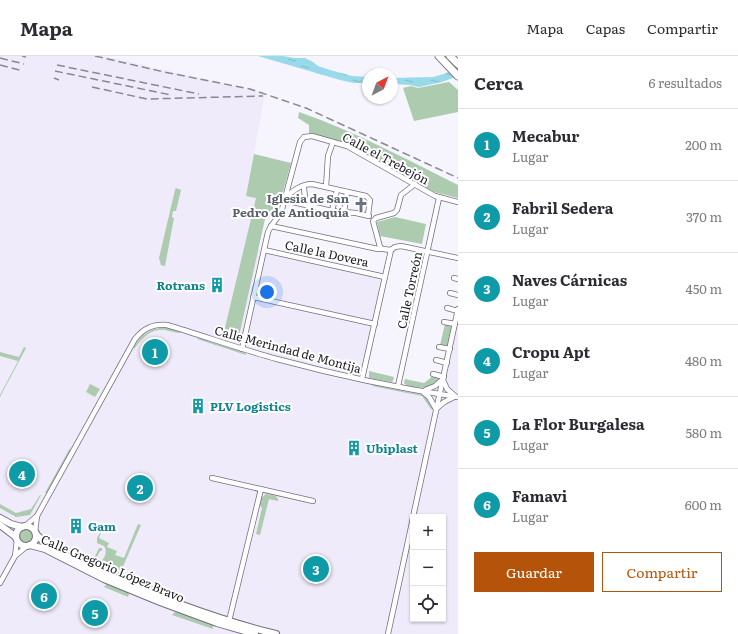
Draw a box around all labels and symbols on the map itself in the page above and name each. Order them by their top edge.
north arrow [362,68,398,104]
street label: Calle el Trebejón [339,128,433,188]
place label: Iglesia de San Pedro de Antioquía [232,189,350,221]
church icon: Iglesia de San Pedro de Antioquía [352,196,370,214]
street label: Calle la Dovera [283,235,371,271]
street label: Calle Torreón [392,250,426,330]
place label: Rotrans [156,276,205,294]
building icon: Rotrans [208,276,226,294]
your location [257,282,277,302]
street label: Calle Merindad de Montija [213,321,364,377]
pin: 1 [142,337,168,367]
building icon: PLV Logistics [189,397,207,415]
place label: PLV Logistics [210,397,291,415]
building icon: Ubiplast [345,439,363,457]
place label: Ubiplast [366,439,419,457]
pin: 4 [9,459,35,489]
pin: 2 [127,473,153,503]
building icon: Gam [67,517,85,535]
place label: Gam [88,517,116,535]
street label: Calle Gregorio López Bravo [38,530,188,606]
pin: 3 [303,554,329,584]
pin: 6 [31,581,57,611]
pin: 5 [82,598,108,628]

